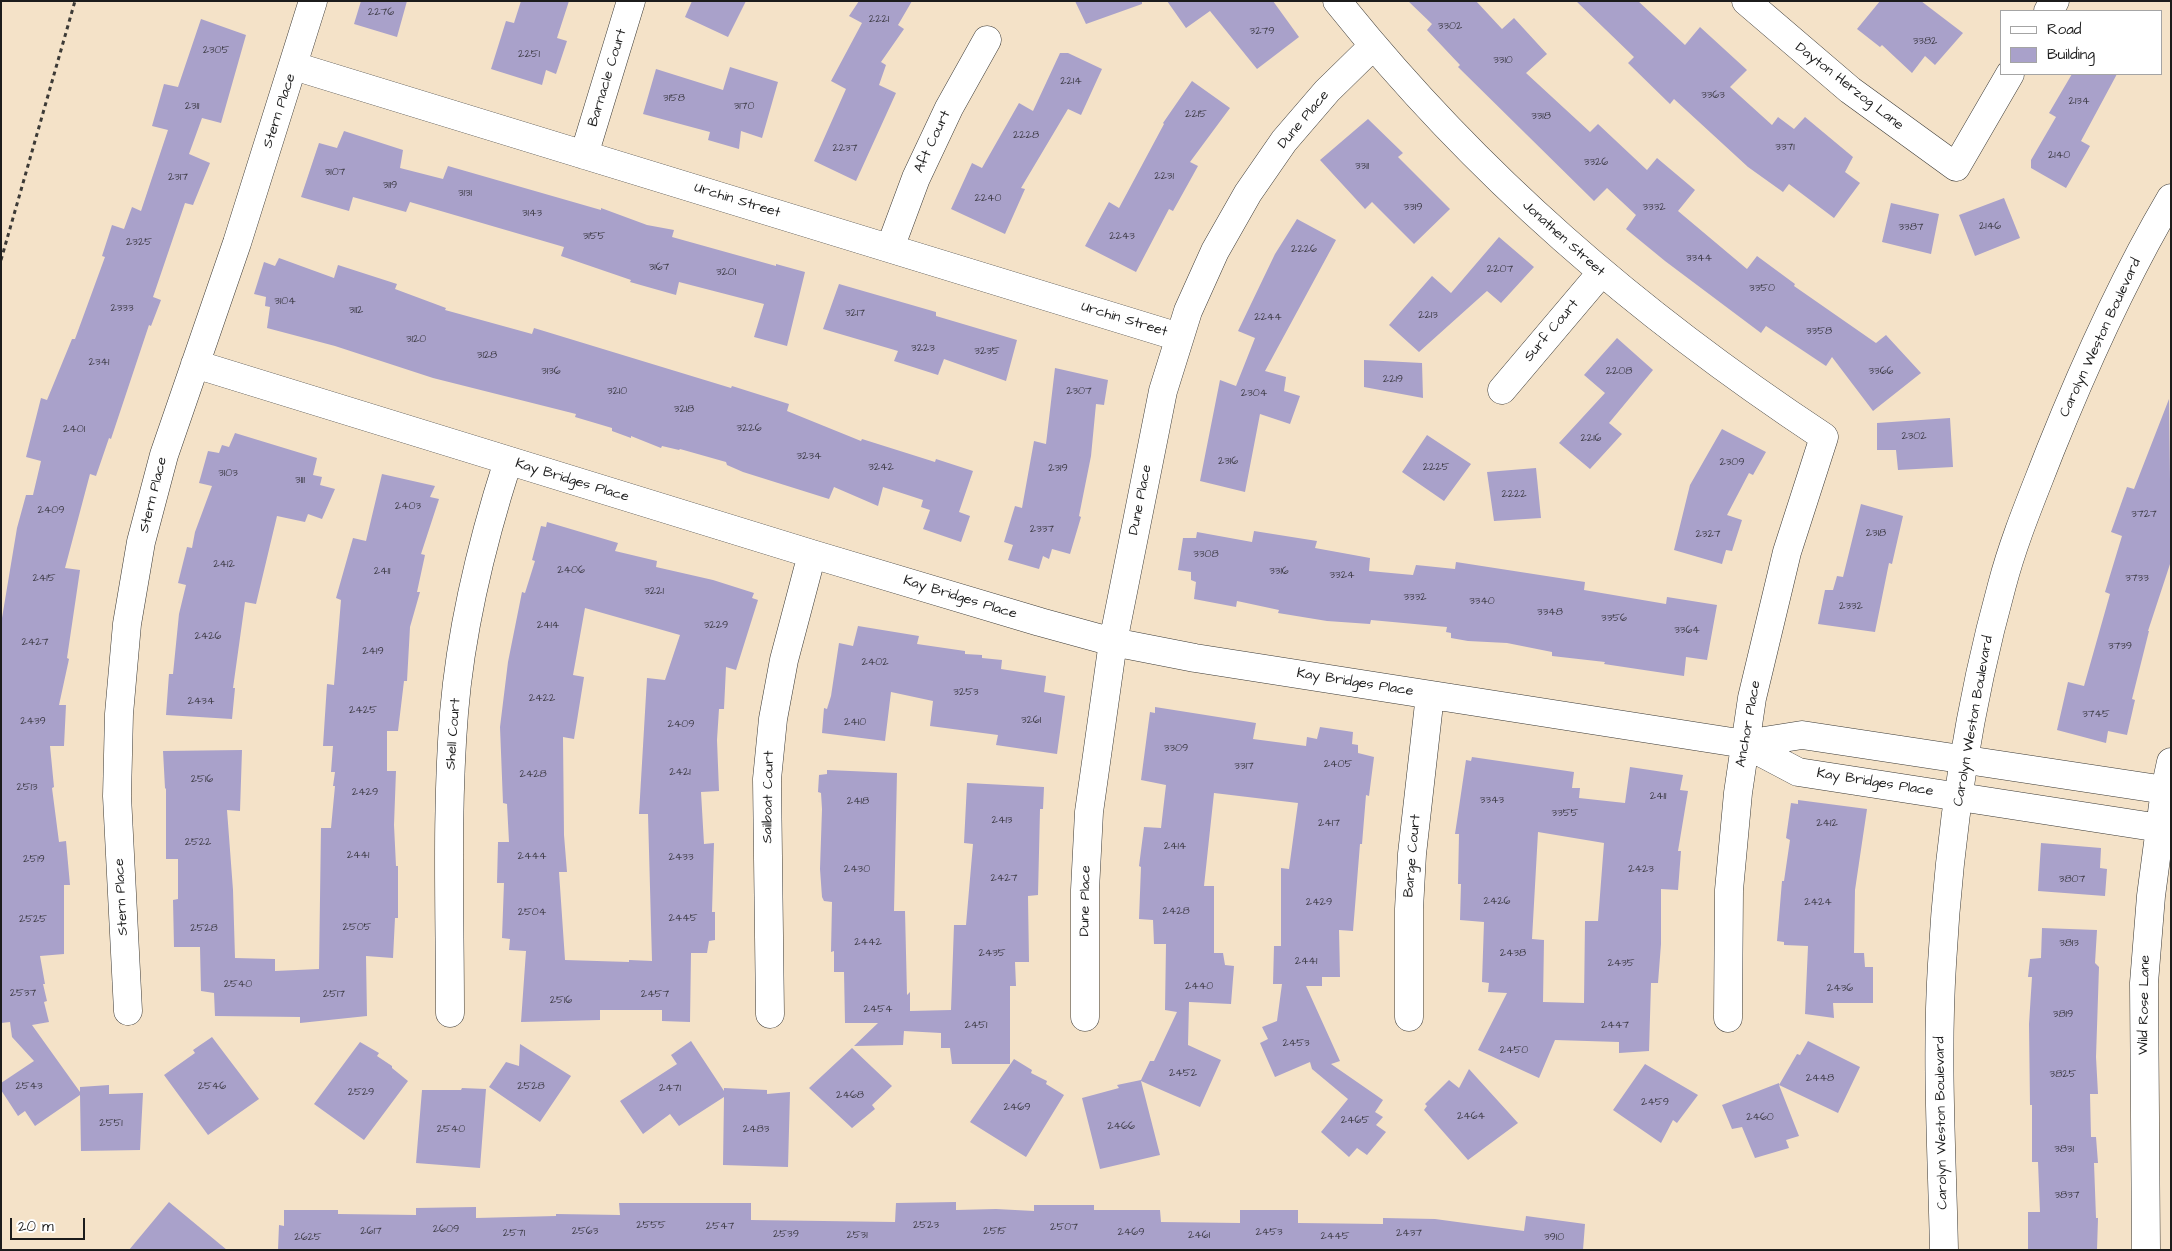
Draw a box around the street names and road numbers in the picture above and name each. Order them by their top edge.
street label: Barnacle Court [585,27,631,129]
street label: Dayton Herzog Lane [1791,39,1907,135]
street label: Stern Place [260,72,300,150]
street label: Dune Place [1275,87,1333,153]
street label: Aft Court [911,108,955,176]
street label: Urchin Street [692,180,782,222]
street label: Jonathen Street [1518,198,1608,280]
street label: Carolyn Weston Boulevard [2057,256,2145,420]
street label: Surf Court [1521,296,1583,366]
street label: Urchin Street [1079,299,1169,341]
street label: Stern Place [137,455,171,535]
street label: Kay Bridges Place [513,456,631,506]
street label: Dune Place [1126,464,1156,536]
street label: Kay Bridges Place [901,573,1019,623]
street label: Carolyn Weston Boulevard [1951,634,1997,808]
street label: Kay Bridges Place [1295,665,1415,701]
street label: Anchor Place [1733,679,1765,769]
street label: Shell Court [443,698,465,770]
street label: Sailboat Court [760,750,778,844]
street label: Kay Bridges Place [1815,765,1935,801]
street label: Barge Court [1401,814,1425,898]
street label: Stern Place [112,858,132,936]
street label: Dune Place [1077,865,1095,937]
street label: Wild Rose Lane [2136,955,2154,1055]
street label: Carolyn Weston Boulevard [1932,1036,1952,1210]

